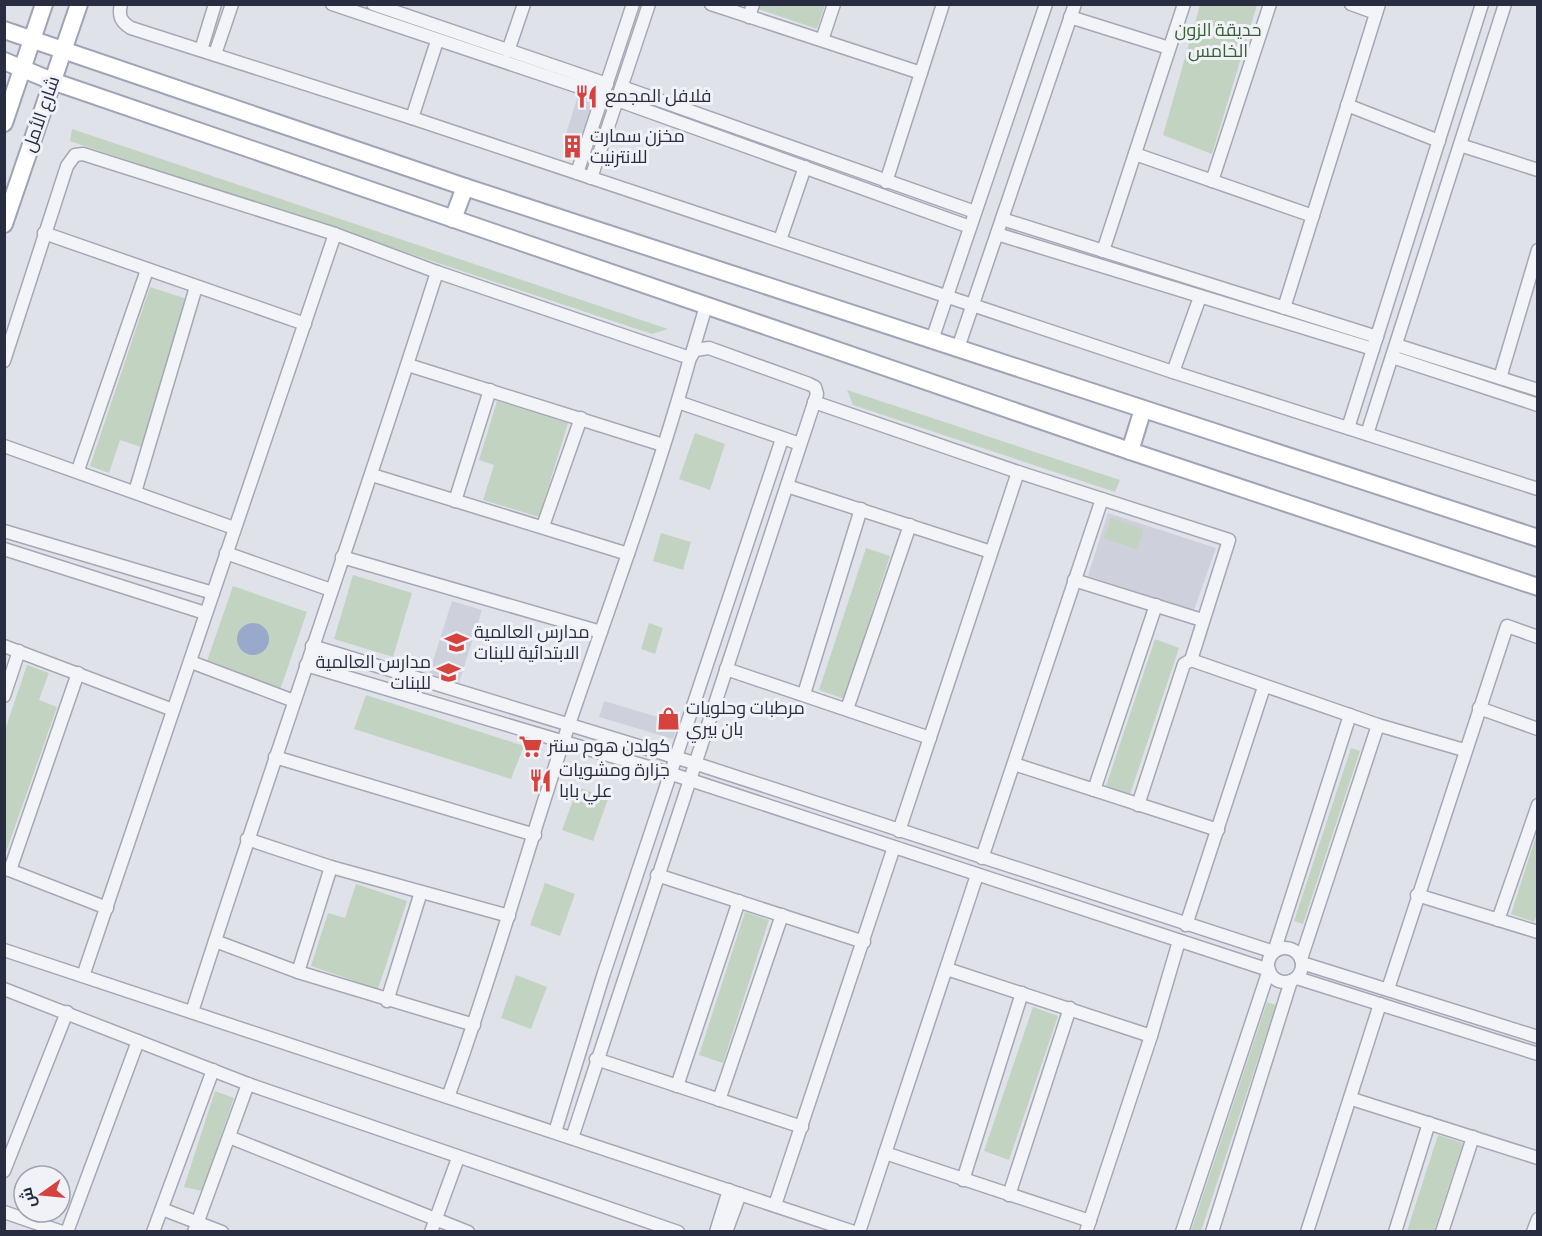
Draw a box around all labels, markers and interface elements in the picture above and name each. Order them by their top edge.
park label: حديقة الزون الخامس [1175,17,1261,62]
street label: شارع الأمل [16,72,65,155]
restaurant icon: فلافل المجمع [574,83,600,109]
place label: فلافل المجمع [605,83,711,108]
place label: مخزن سمارت للانترنيت [590,123,685,168]
building icon: مخزن سمارت للانترنيت [559,133,585,159]
place label: مدارس العالمية الابتدائية للبنات [474,619,590,664]
school or university icon: مدارس العالمية الابتدائية للبنات [443,629,469,655]
place label: مدارس العالمية للبنات [315,649,431,694]
school or university icon: مدارس العالمية للبنات [436,659,462,685]
place label: مرطبات وحلويات بان بيري [686,695,805,743]
shop icon: مرطبات وحلويات بان بيري [655,705,681,731]
supermarket icon: كولدن هوم سنتر [517,733,543,759]
place label: كولدن هوم سنتر [547,733,670,758]
place label: جزارة ومشويات علي بابا [559,757,670,805]
restaurant icon: جزارة ومشويات علي بابا [528,767,554,793]
north arrow [12,1164,72,1224]
text: ش [14,1185,41,1211]

